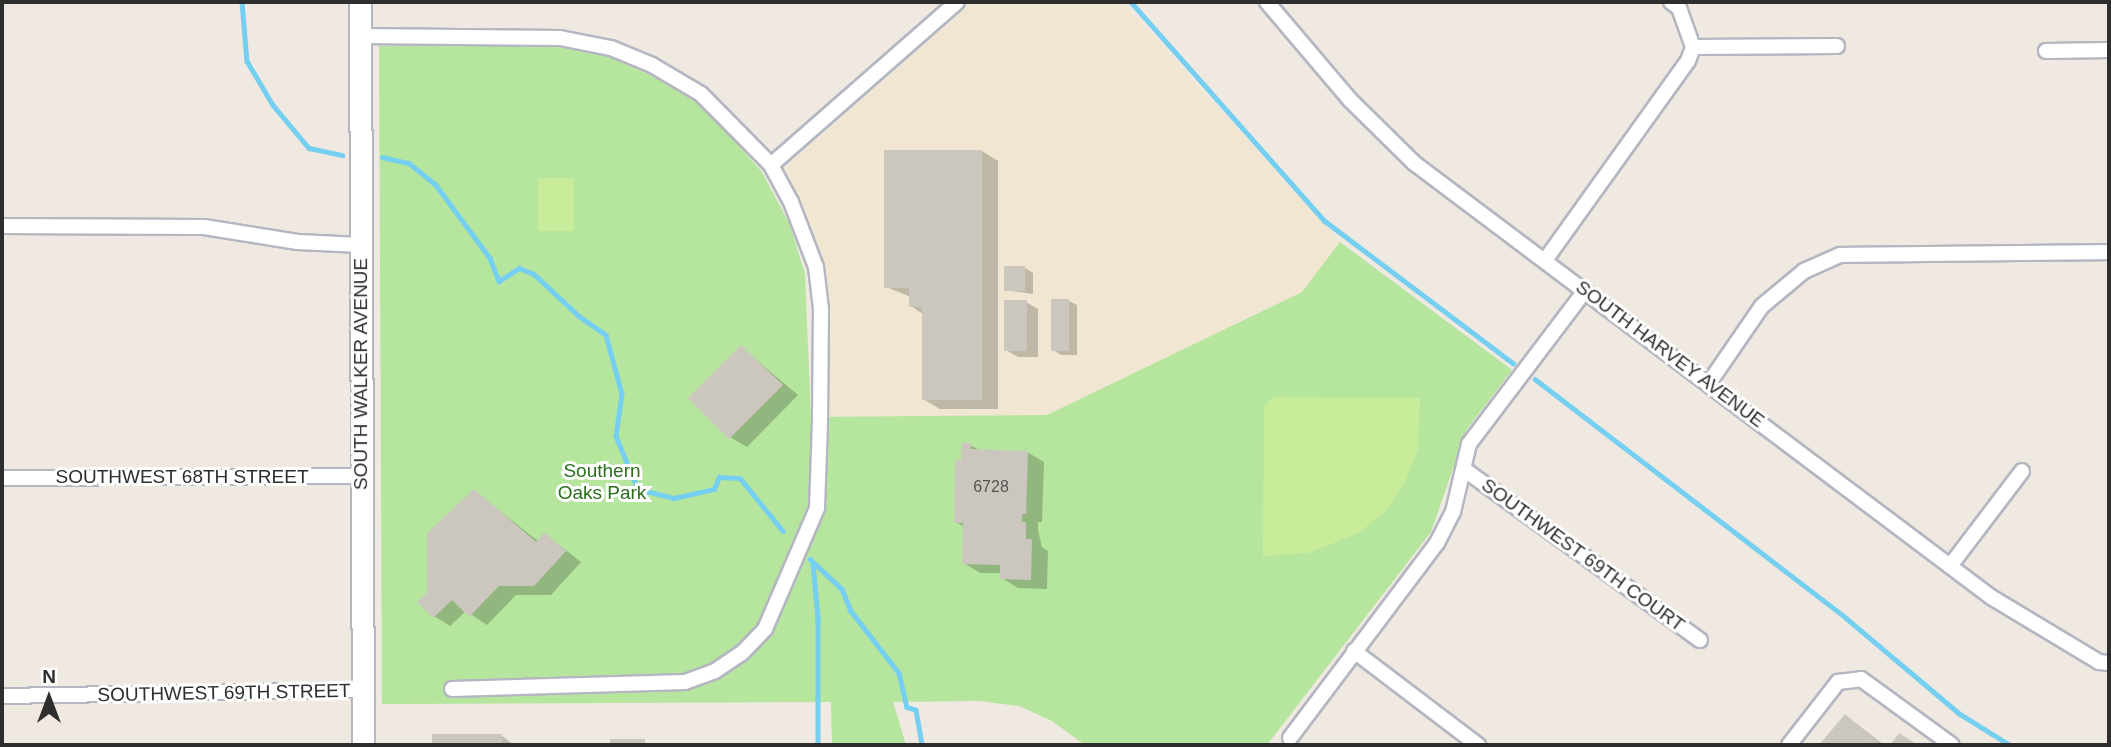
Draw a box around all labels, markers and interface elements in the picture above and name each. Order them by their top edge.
street label: SOUTH WALKER AVENUE [350,257,372,491]
street label: SOUTH HARVEY AVENUE [1571,275,1769,433]
park label: Southern Oaks Park [558,460,646,504]
street label: SOUTHWEST 68TH STREET [55,466,309,488]
street label: SOUTHWEST 69TH COURT [1477,474,1689,636]
house number: 6728 [973,477,1009,497]
north arrow [14,663,84,733]
text: N [42,666,56,687]
street label: SOUTHWEST 69TH STREET [97,679,351,707]

